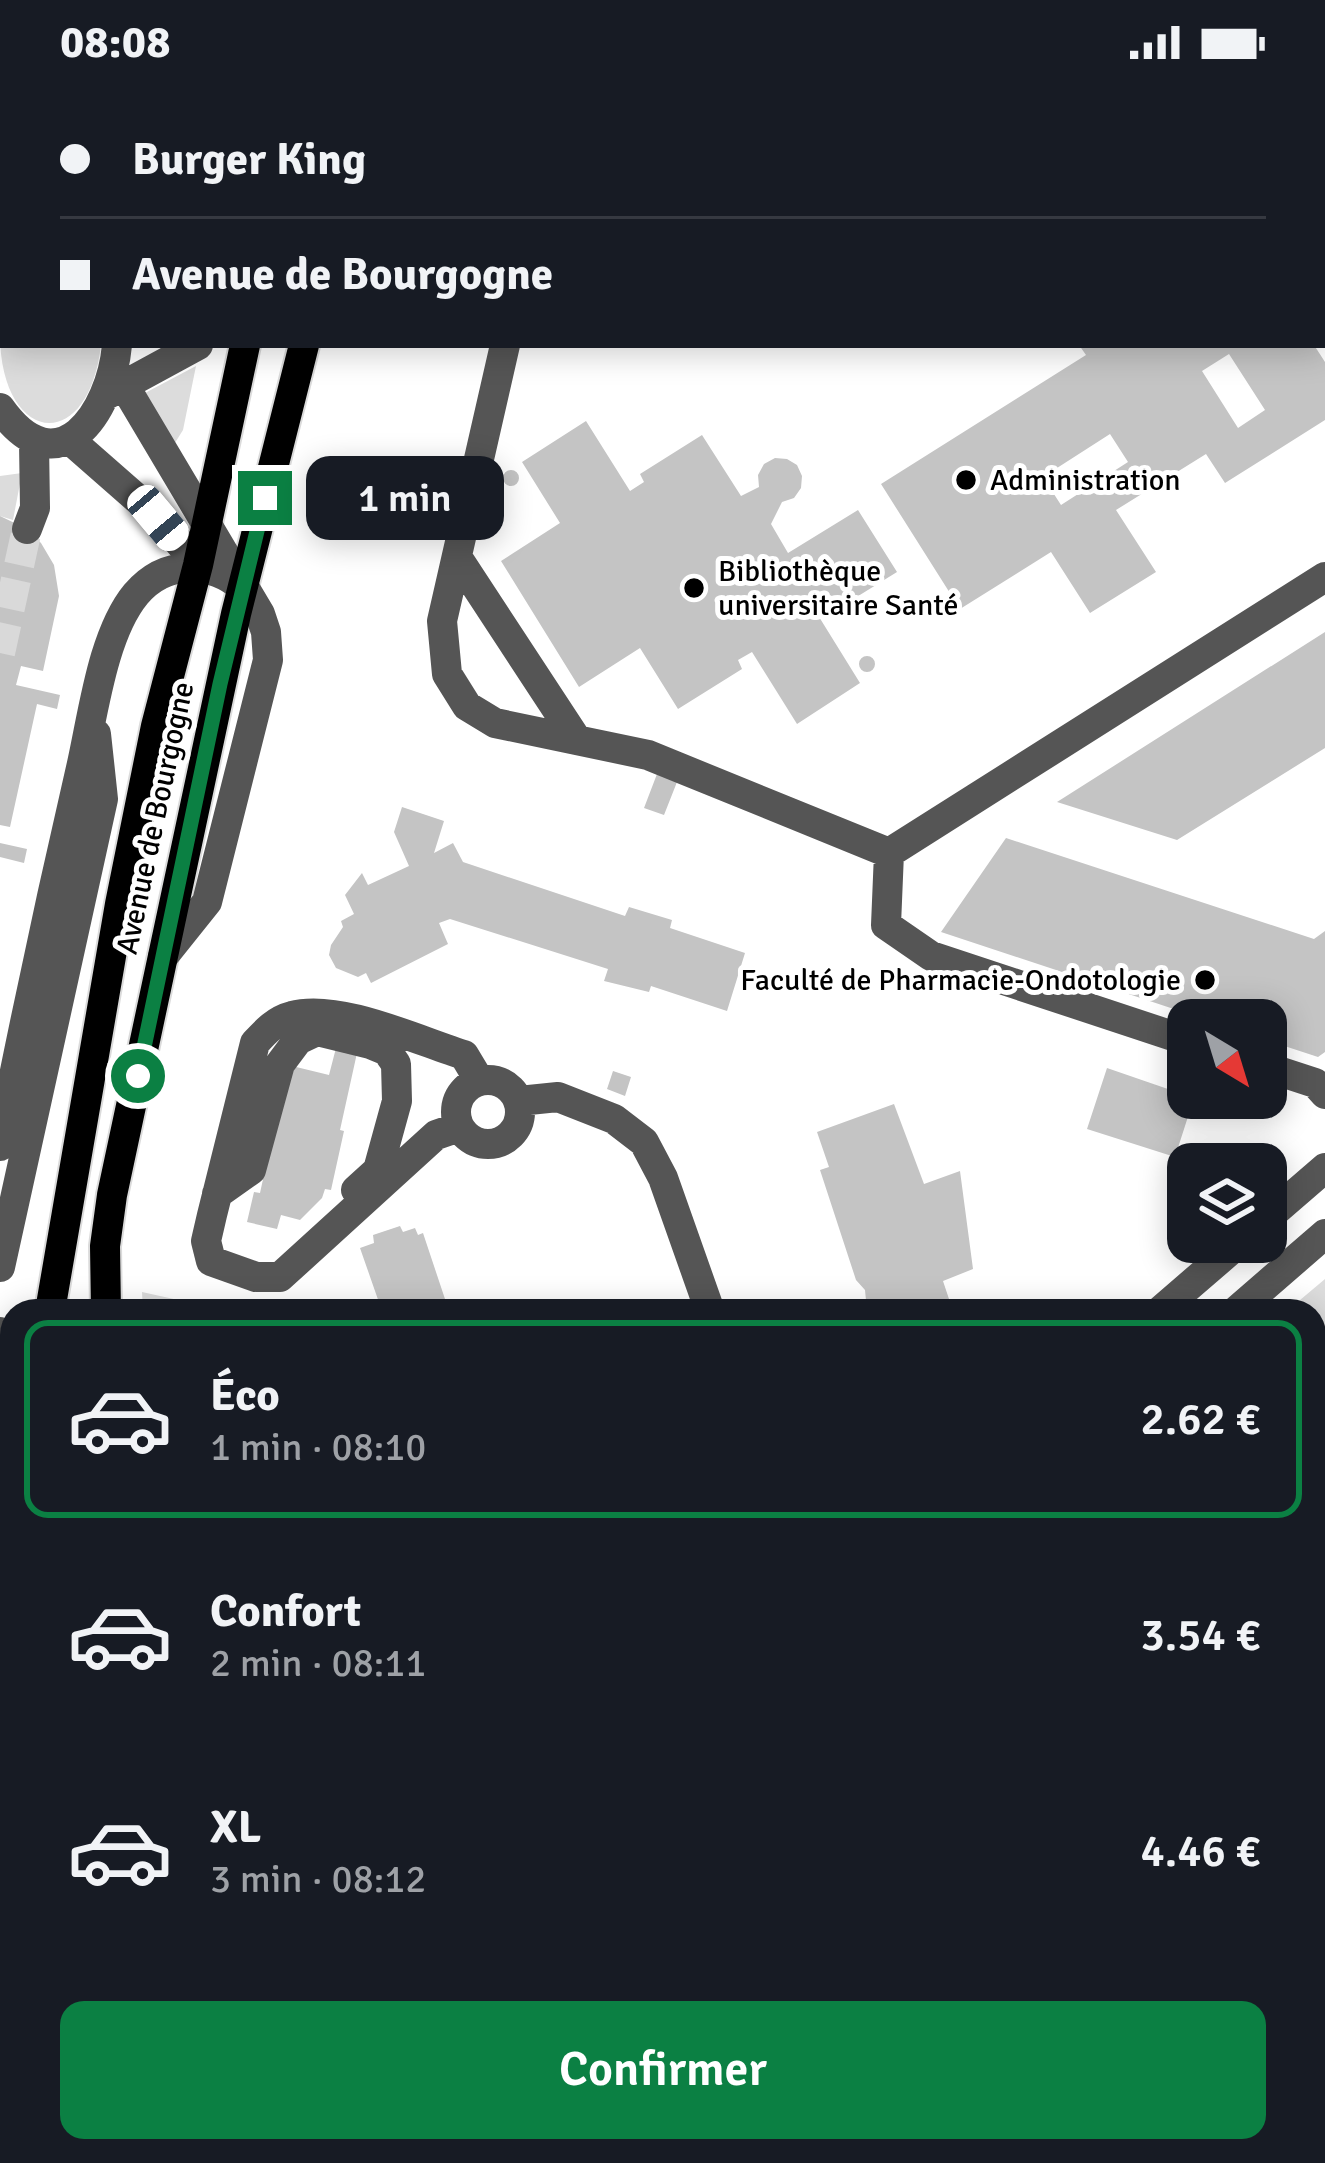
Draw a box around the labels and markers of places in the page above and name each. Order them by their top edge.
place label: Administration [990,462,1181,499]
marker: Administration [953,467,979,493]
place label: Bibliothèque universitaire Santé [718,553,959,624]
marker: Bibliothèque universitaire Santé [681,575,707,601]
place label: Faculté de Pharmacie-Ondotologie [740,962,1181,999]
marker: Faculté de Pharmacie-Ondotologie [1192,967,1218,993]

